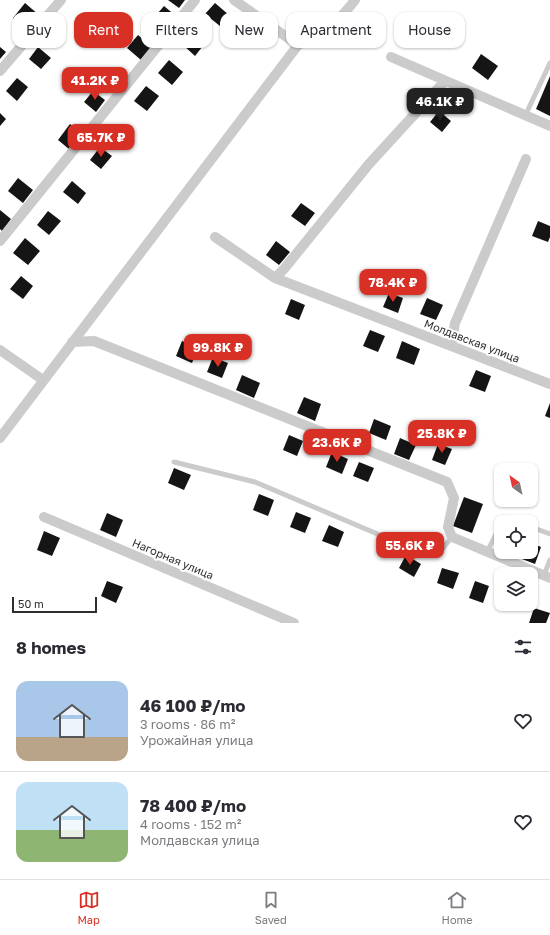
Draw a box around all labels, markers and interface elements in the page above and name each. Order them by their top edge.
chip: Buy [12,12,66,48]
chip: Rent [74,12,133,48]
chip: Filters [141,12,212,48]
chip: New [220,12,278,48]
chip: Apartment [286,12,386,48]
chip: House [394,12,465,48]
pin: 41.2K ₽ [58,67,132,101]
text: 41.2K ₽ [71,72,119,88]
pin: 46.1K ₽ [403,88,477,122]
text: 46.1K ₽ [416,93,464,109]
pin: 65.7K ₽ [64,124,138,158]
text: 65.7K ₽ [77,129,125,145]
pin: 78.4K ₽ [356,269,430,303]
text: 78.4K ₽ [368,274,418,290]
street label: Молдавская улица [423,316,522,365]
pin: 99.8K ₽ [181,334,255,368]
text: 99.8K ₽ [193,339,243,355]
pin: 25.8K ₽ [405,420,479,454]
text: 25.8K ₽ [417,425,467,441]
pin: 23.6K ₽ [300,429,374,463]
text: 23.6K ₽ [312,434,362,450]
north arrow [494,463,538,507]
map controls [494,463,538,611]
button: locate [494,515,538,559]
pin: 55.6K ₽ [373,532,447,566]
street label: Нагорная улица [131,536,216,582]
text: 55.6K ₽ [385,537,435,553]
button: layers [494,567,538,611]
scale bar [12,595,97,614]
text: 50 m [18,597,44,610]
icon: filters [512,636,534,658]
text: 8 homes [16,637,86,658]
text: 46 100 ₽/mo [140,695,246,716]
icon: home [48,697,96,745]
icon: heart [512,710,534,732]
text: 3 rooms · 86 m² [140,716,235,732]
text: Урожайная улица [140,732,253,748]
text: 78 400 ₽/mo [140,795,246,816]
icon: home [48,798,96,846]
icon: heart [512,811,534,833]
text: 4 rooms · 152 m² [140,816,241,832]
text: Молдавская улица [140,832,260,848]
tab: Map [77,889,100,926]
tab: Saved [255,889,287,926]
tab: Home [442,889,473,926]

